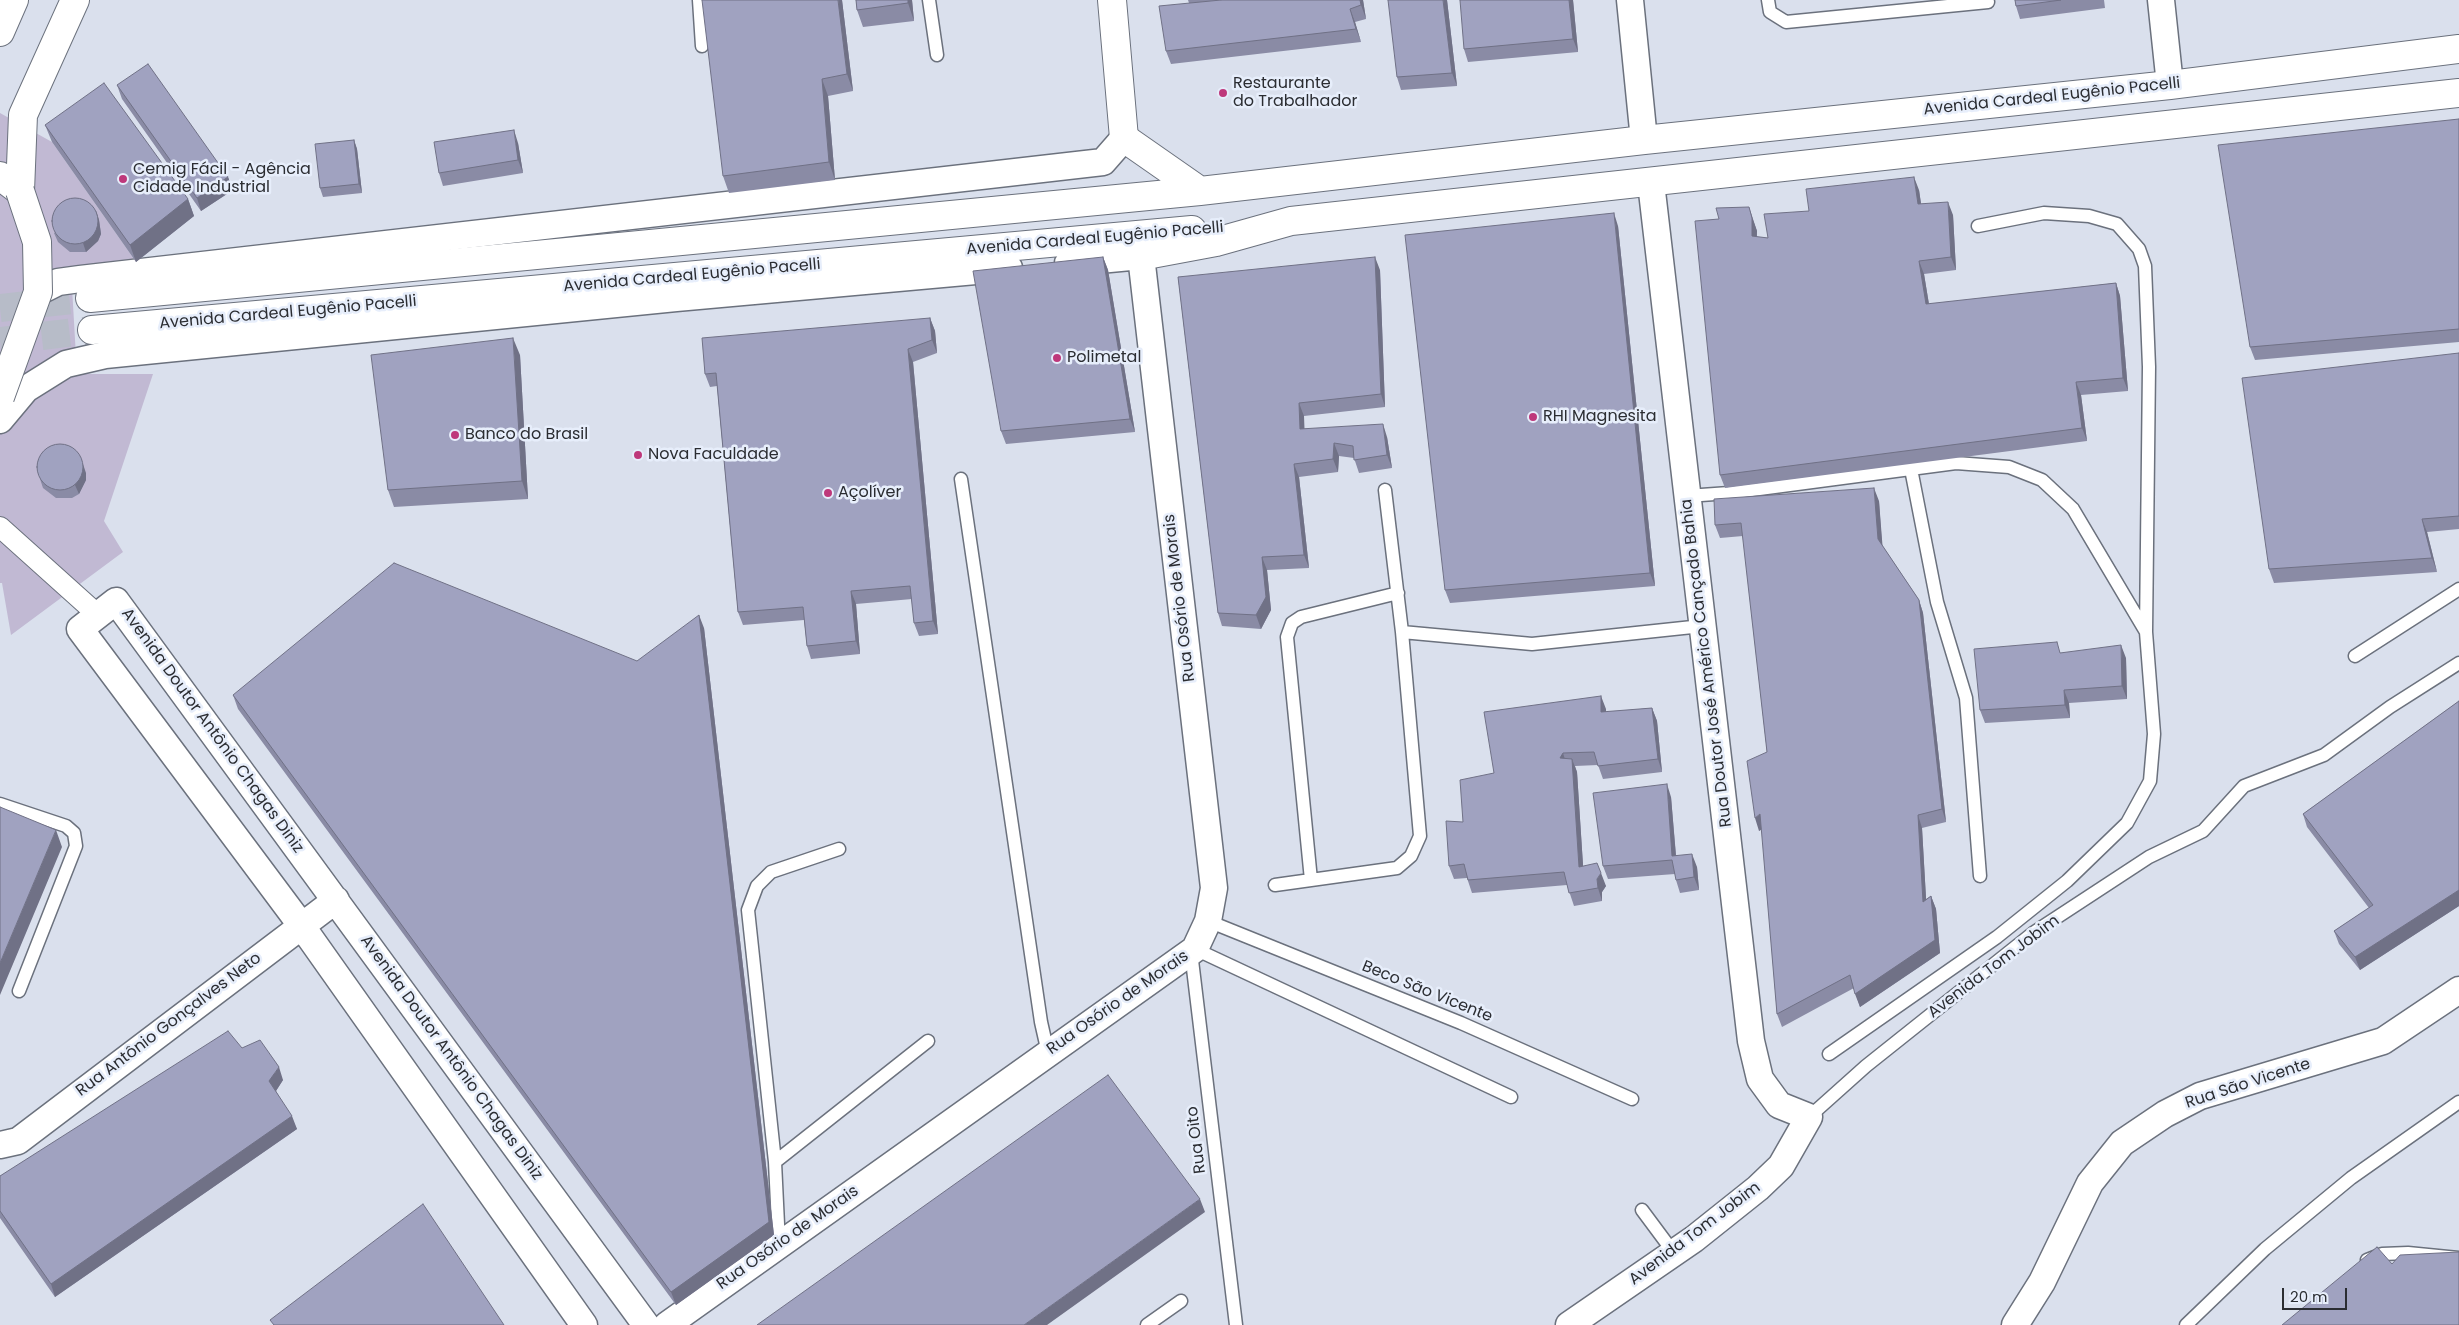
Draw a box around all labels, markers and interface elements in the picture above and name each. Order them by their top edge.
place label: Restaurante do Trabalhador [1233,74,1357,112]
street label: Avenida Cardeal Eugênio Pacelli [1923,74,2181,120]
marker: Restaurante do Trabalhador [1217,87,1229,99]
place label: Cemig Fácil - Agência Cidade Industrial [133,160,311,198]
marker: Cemig Fácil - Agência Cidade Industrial [117,173,129,185]
street label: Avenida Cardeal Eugênio Pacelli [966,218,1224,260]
street label: Avenida Cardeal Eugênio Pacelli [563,255,821,297]
street label: Avenida Cardeal Eugênio Pacelli [159,292,417,334]
place label: Polimetal [1067,348,1141,368]
marker: Polimetal [1051,352,1063,364]
place label: RHI Magnesita [1543,407,1657,427]
marker: RHI Magnesita [1527,411,1539,423]
place label: Banco do Brasil [465,425,588,445]
marker: Banco do Brasil [449,429,461,441]
place label: Nova Faculdade [648,445,779,465]
marker: Nova Faculdade [632,449,644,461]
place label: Açolíver [838,483,901,503]
marker: Açolíver [822,487,834,499]
street label: Rua Doutor José Américo Cançado Bahia [1677,498,1737,828]
street label: Rua Osório de Morais [1160,513,1200,683]
street label: Avenida Doutor Antônio Chagas Diniz [117,605,307,857]
street label: Avenida Tom Jobim [1925,911,2063,1023]
street label: Avenida Doutor Antônio Chagas Diniz [356,932,546,1184]
street label: Rua Osório de Morais [1043,947,1193,1059]
street label: Rua Antônio Gonçalves Neto [73,949,265,1101]
street label: Beco São Vicente [1359,957,1495,1027]
street label: Rua São Vicente [2183,1055,2313,1113]
street label: Rua Oito [1183,1105,1211,1175]
street label: Avenida Tom Jobim [1626,1178,1764,1290]
street label: Rua Osório de Morais [713,1182,863,1294]
scale bar [2284,1278,2349,1310]
text: 20 m [2290,1286,2328,1307]

